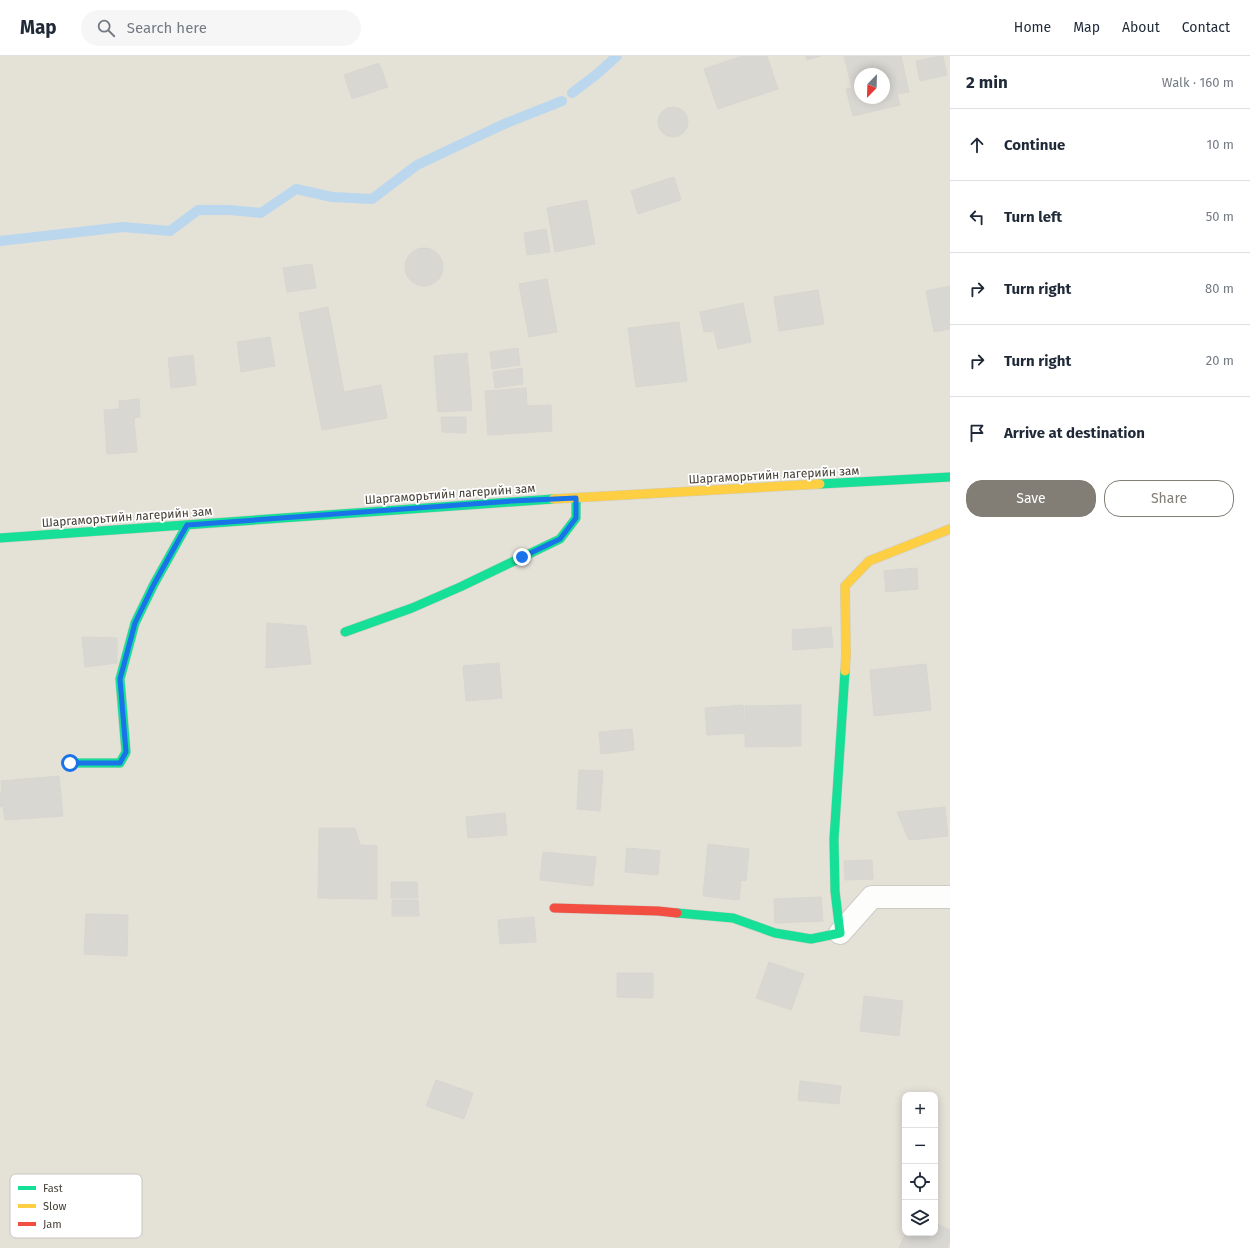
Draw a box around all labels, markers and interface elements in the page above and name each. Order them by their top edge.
search box [81,10,361,46]
text: Map [20,16,57,39]
icon: search [95,17,117,39]
text: Search here [127,19,207,37]
text: Home [1014,19,1051,36]
text: Map [1073,19,1100,36]
text: About [1122,19,1160,36]
text: Contact [1182,19,1230,36]
north arrow [854,68,890,104]
text: 2 min [966,72,1008,93]
text: Walk · 160 m [1162,75,1234,90]
icon: ahead [966,134,988,156]
text: Continue [1004,136,1065,154]
text: 10 m [1207,137,1234,152]
icon: left [966,206,988,228]
text: Turn left [1004,208,1062,226]
text: 50 m [1206,209,1234,224]
icon: right [966,278,988,300]
text: Turn right [1004,280,1071,298]
text: 80 m [1205,281,1234,296]
icon: right [966,350,988,372]
text: Turn right [1004,352,1071,370]
text: 20 m [1206,353,1234,368]
icon: arrive [966,422,988,444]
text: Arrive at destination [1004,424,1145,442]
street label: Шаргаморьтийн лагерийн зам [688,464,860,486]
button: Save [966,480,1096,517]
button: Share [1104,480,1234,517]
street label: Шаргаморьтийн лагерийн зам [364,481,536,507]
street label: Шаргаморьтийн лагерийн зам [41,504,213,530]
route end [513,548,531,566]
route start [61,754,79,772]
map controls [902,1092,938,1236]
button: + [902,1092,938,1128]
button: − [902,1128,938,1164]
button: locate [902,1164,938,1200]
legend [10,1174,142,1238]
text: Fast [43,1182,63,1195]
text: Slow [43,1200,67,1213]
button: layers [902,1200,938,1236]
text: Jam [43,1218,62,1231]

